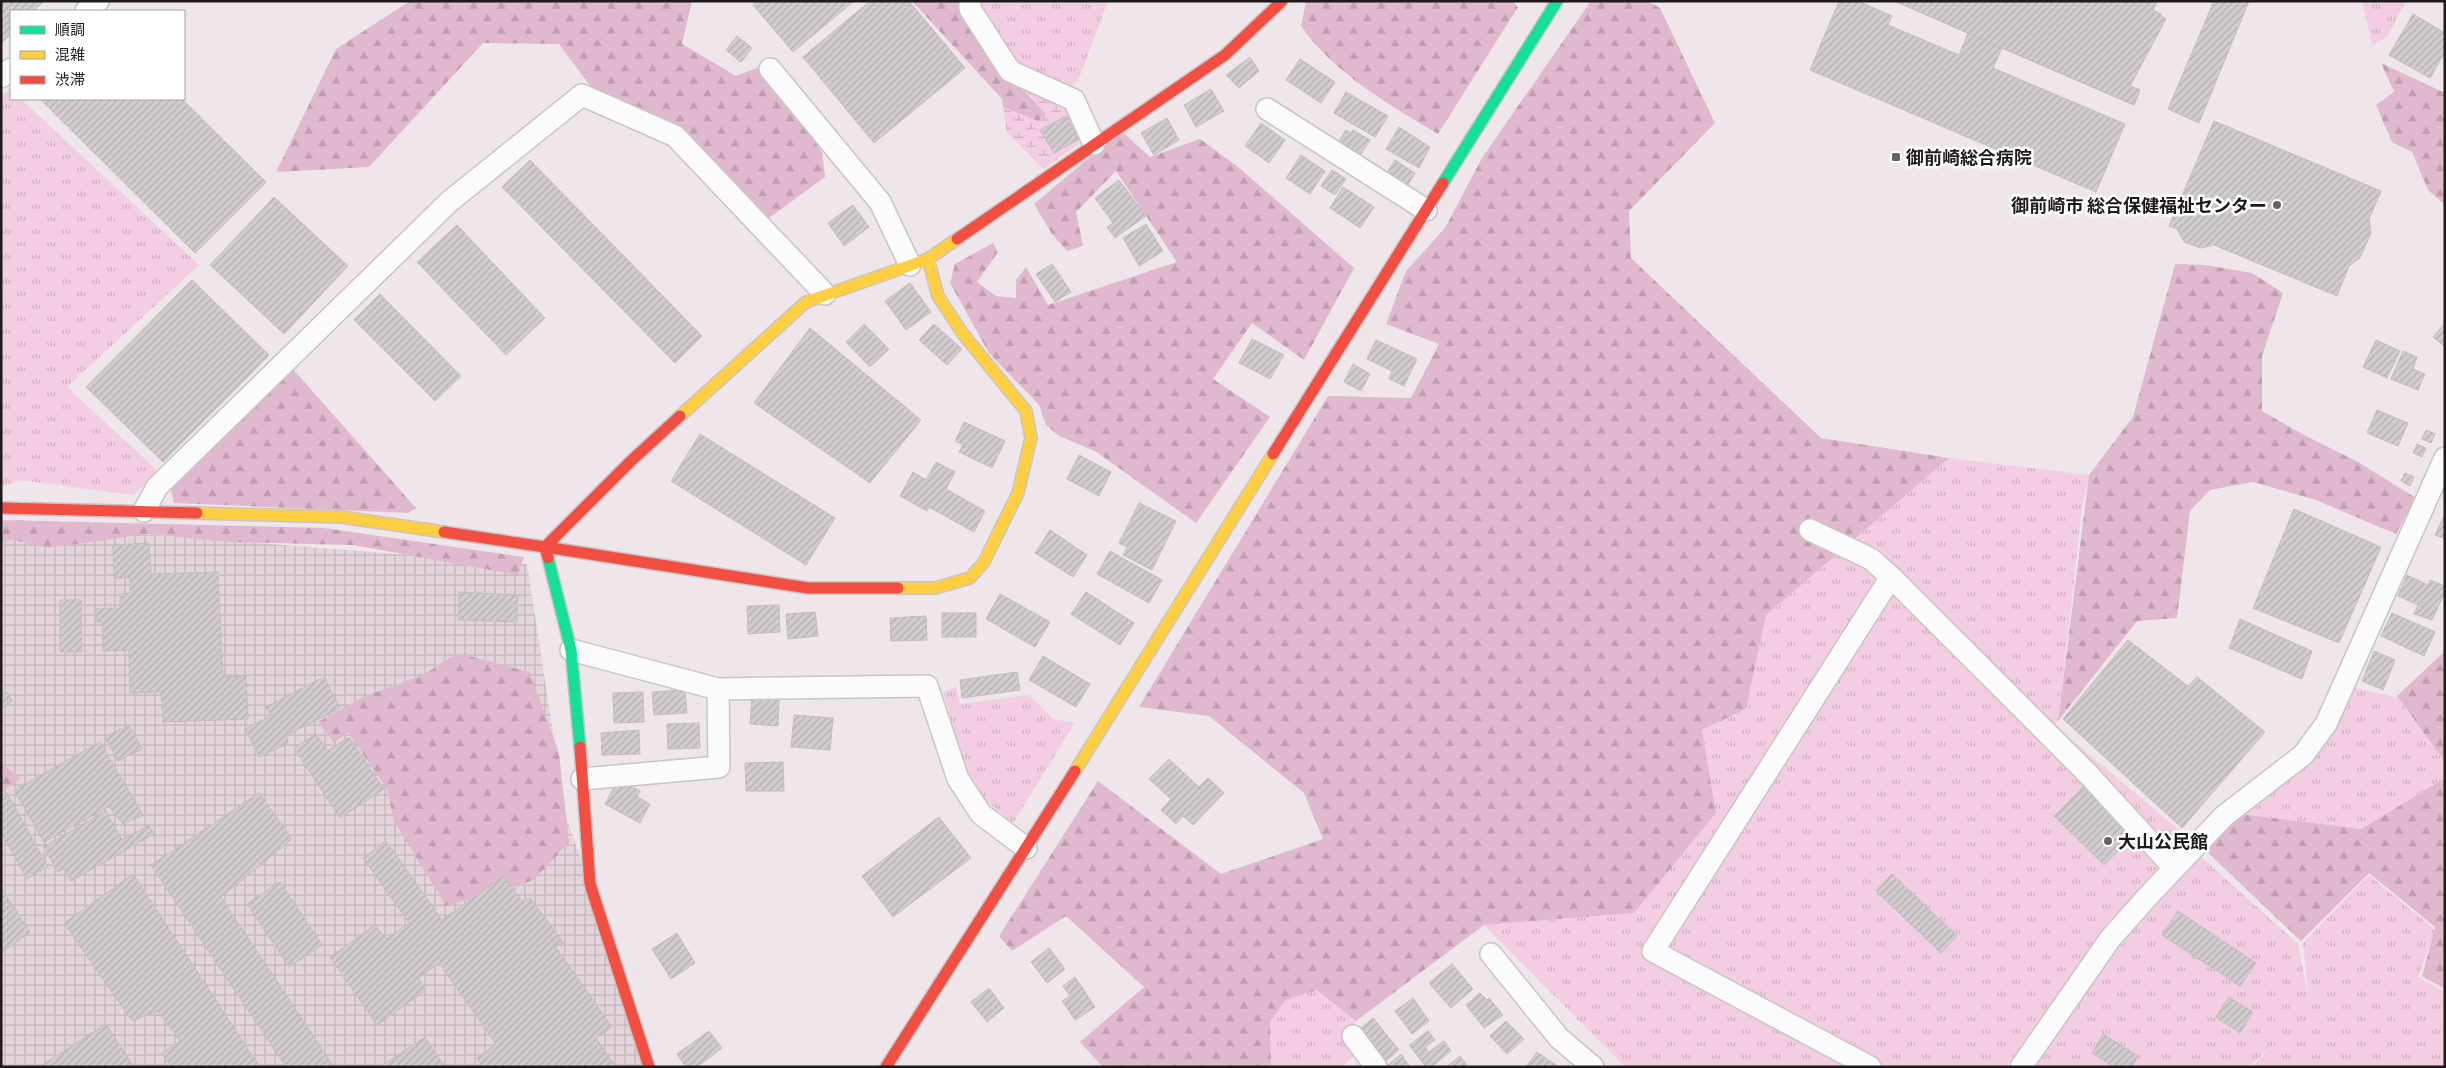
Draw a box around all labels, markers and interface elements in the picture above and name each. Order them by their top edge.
legend [10,10,185,100]
text: 順調 [55,19,85,40]
text: 混雑 [55,44,85,65]
text: 渋滞 [55,69,85,90]
place label: 御前崎総合病院 [1905,145,2032,170]
marker: 御前崎総合病院 [1890,151,1902,163]
place label: 御前崎市 総合保健福祉センター [2010,193,2267,218]
marker: 御前崎市 総合保健福祉センター [2271,199,2283,211]
place label: 大山公民館 [2118,829,2208,854]
marker: 大山公民館 [2102,835,2114,847]

